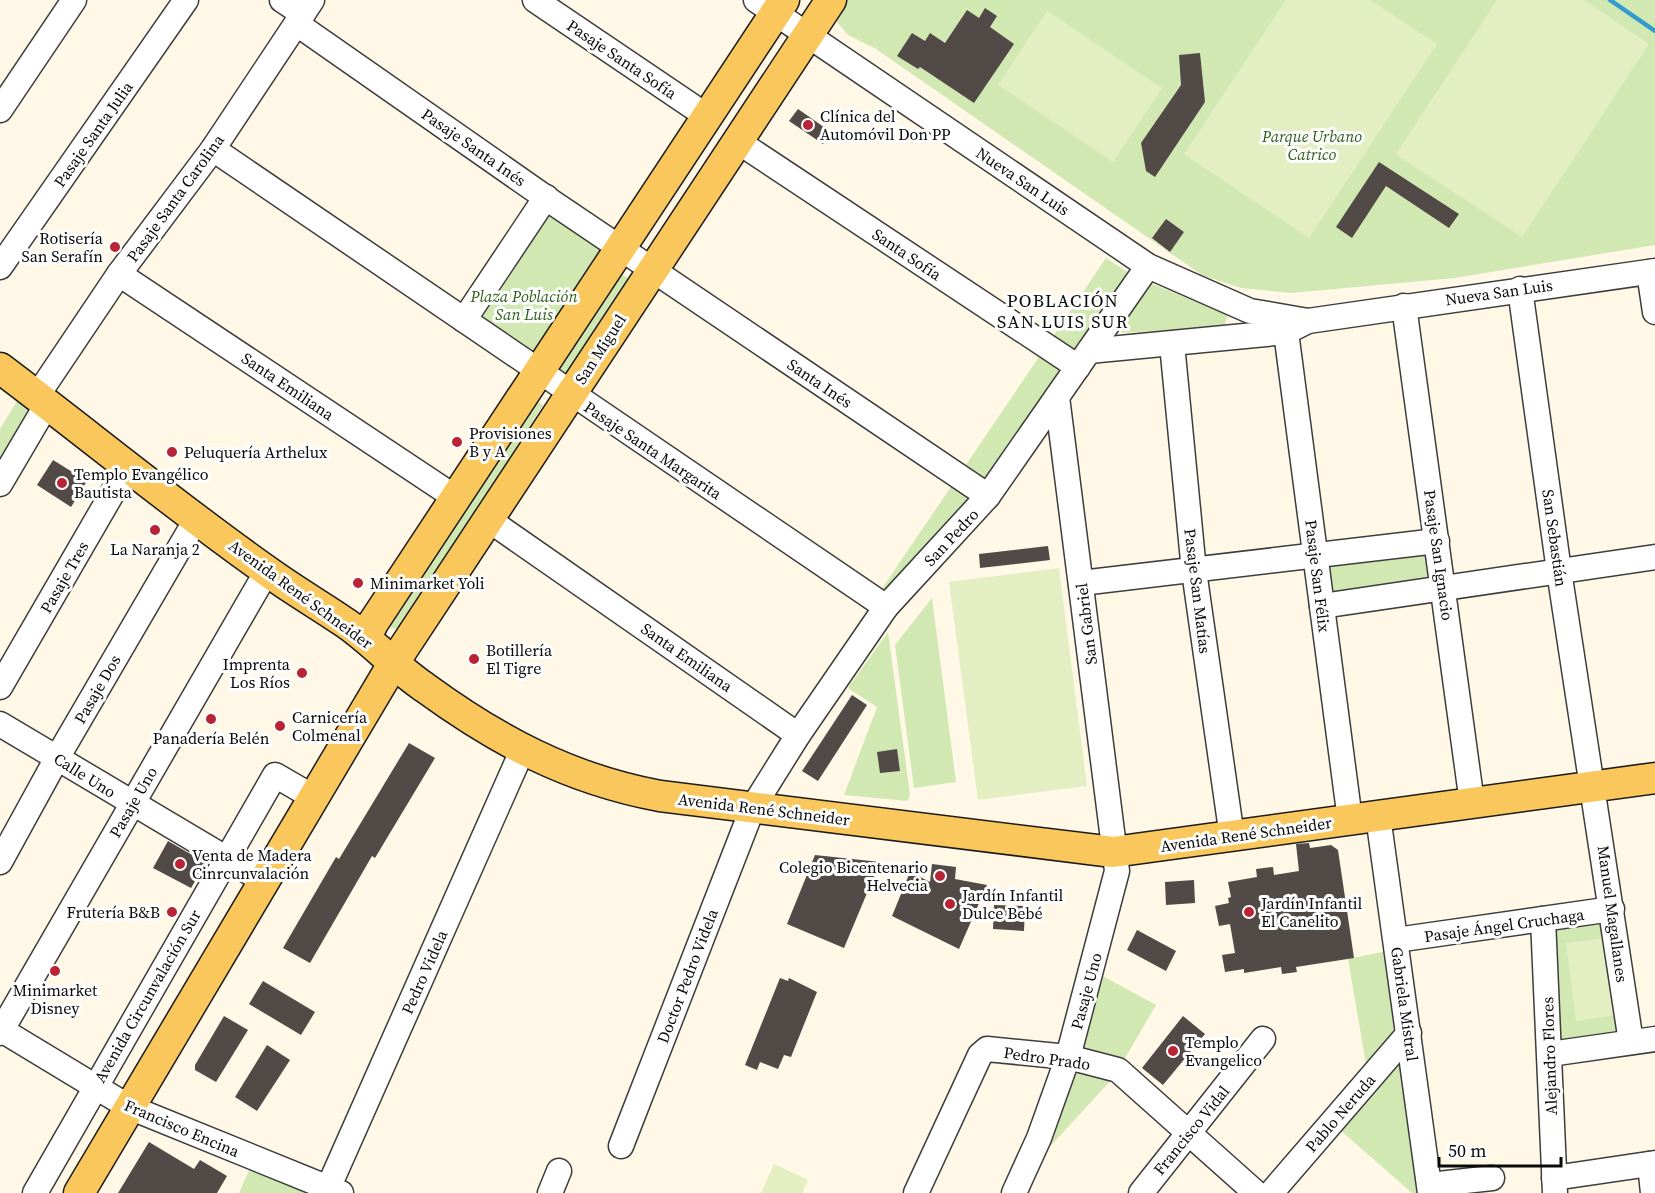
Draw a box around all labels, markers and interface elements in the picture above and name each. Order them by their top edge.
street label: Pasaje Santa Sofía [563,14,682,104]
street label: Pasaje Santa Julia [48,76,138,191]
street label: Pasaje Santa Inés [417,103,531,191]
place label: Clínica del Automóvil Don PP [820,105,951,145]
marker: Clínica del Automóvil Don PP [801,118,815,132]
park label: Parque Urbano Catrico [1261,125,1362,165]
street label: Pasaje Santa Carolina [121,129,229,266]
street label: Nueva San Luis [972,142,1074,220]
street label: Santa Sofía [868,223,947,286]
place label: Rotisería San Serafín [22,227,104,267]
marker: Rotisería San Serafín [108,240,122,254]
street label: Nueva San Luis [1444,274,1554,310]
park label: Plaza Población San Luis [470,285,577,325]
district label: POBLACIÓN SAN LUIS SUR [997,288,1129,334]
street label: San Miguel [569,310,631,388]
street label: Santa Emiliana [237,347,339,426]
street label: Santa Inés [783,353,857,413]
street label: Pasaje Santa Margarita [580,396,727,505]
place label: Provisiones B y A [469,422,552,462]
marker: Provisiones B y A [450,435,464,449]
place label: Peluquería Arthelux [184,441,328,463]
marker: Peluquería Arthelux [165,445,179,459]
place label: Templo Evangélico Bautista [74,463,209,503]
marker: Templo Evangélico Bautista [55,476,69,490]
street label: Pasaje San Ignacio [1419,488,1459,622]
street label: San Sebastián [1537,488,1573,588]
street label: San Pedro [919,503,984,571]
street label: Pasaje San Félix [1300,518,1336,634]
marker: La Naranja 2 [148,523,162,537]
street label: Pasaje San Matías [1179,527,1217,655]
street label: Avenida René Schneider [225,534,378,654]
street label: Pasaje Tres [35,537,93,617]
place label: La Naranja 2 [110,538,200,560]
place label: Minimarket Yoli [370,572,485,594]
marker: Minimarket Yoli [351,576,365,590]
street label: San Gabriel [1070,582,1102,666]
street label: Santa Emiliana [637,617,738,697]
place label: Botillería El Tigre [486,639,553,679]
street label: Pasaje Dos [68,651,126,727]
marker: Botillería El Tigre [467,652,481,666]
place label: Imprenta Los Ríos [223,653,291,693]
marker: Imprenta Los Ríos [295,666,309,680]
place label: Carnicería Colmenal [292,706,368,746]
marker: Panadería Belén [204,712,218,726]
marker: Carnicería Colmenal [273,719,287,733]
place label: Panadería Belén [153,727,270,749]
street label: Calle Uno [50,747,120,803]
street label: Pasaje Uno [104,762,162,842]
street label: Avenida René Schneider [677,788,851,830]
street label: Avenida René Schneider [1159,811,1333,857]
place label: Venta de Madera Cinrcunvalación [192,844,313,884]
street label: Manuel Magallanes [1593,844,1633,984]
place label: Colegio Bicentenario Helvecia [779,856,929,896]
marker: Venta de Madera Cinrcunvalación [173,857,187,871]
marker: Colegio Bicentenario Helvecia [933,869,947,883]
place label: Jardín Infantil Dulce Bebé [961,884,1063,924]
place label: Jardín Infantil El Canelito [1260,892,1362,932]
marker: Jardín Infantil Dulce Bebé [943,897,957,911]
place label: Frutería B&B [67,901,160,923]
street label: Pasaje Ángel Cruchaga [1423,903,1586,947]
street label: Avenida Circunvalación Sur [88,905,206,1086]
marker: Frutería B&B [165,905,179,919]
street label: Doctor Pedro Videla [651,905,723,1046]
marker: Jardín Infantil El Canelito [1242,905,1256,919]
street label: Pedro Videla [396,926,453,1018]
street label: Gabriela Mistral [1386,945,1424,1063]
street label: Pasaje Uno [1065,950,1107,1032]
marker: Minimarket Disney [48,964,62,978]
place label: Minimarket Disney [13,979,98,1019]
street label: Alejandro Flores [1536,996,1562,1116]
place label: Templo Evangelico [1185,1031,1262,1071]
street label: Pedro Prado [1002,1041,1092,1075]
marker: Templo Evangelico [1166,1044,1180,1058]
street label: Pablo Neruda [1300,1069,1381,1157]
street label: Francisco Vidal [1148,1080,1234,1179]
street label: Francisco Encina [121,1094,244,1162]
scale bar [1439,1130,1560,1168]
text: 50 m [1448,1138,1486,1163]

